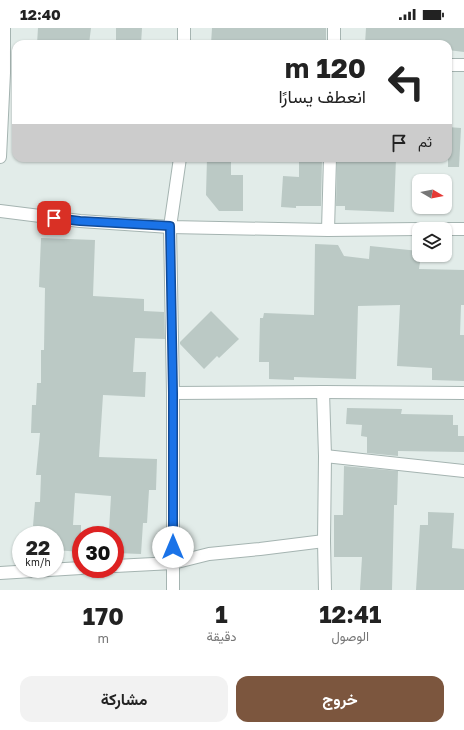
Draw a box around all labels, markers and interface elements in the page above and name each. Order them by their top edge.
text: 12:40 [20,5,61,23]
text: 120 m [285,51,366,84]
icon: left [380,56,432,108]
text: انعطف يسارًا [278,85,366,107]
icon: arrive [388,132,410,154]
text: ثم [418,132,432,150]
north arrow [412,174,452,214]
map controls [412,174,452,262]
pin [37,201,71,235]
icon: arrive [43,207,65,229]
button: layers [412,222,452,262]
speed limit sign: 30 [72,526,124,578]
position arrow [152,526,194,568]
text: 22 [26,535,50,559]
text: km/h [25,556,51,568]
text: 1 [215,599,228,628]
text: 12:41 [319,599,381,628]
text: 170 [83,601,124,630]
text: دقيقة [206,628,237,644]
text: الوصول [332,628,369,644]
text: m [97,630,109,646]
button: مشاركة [20,676,228,722]
button: خروج [236,676,444,722]

